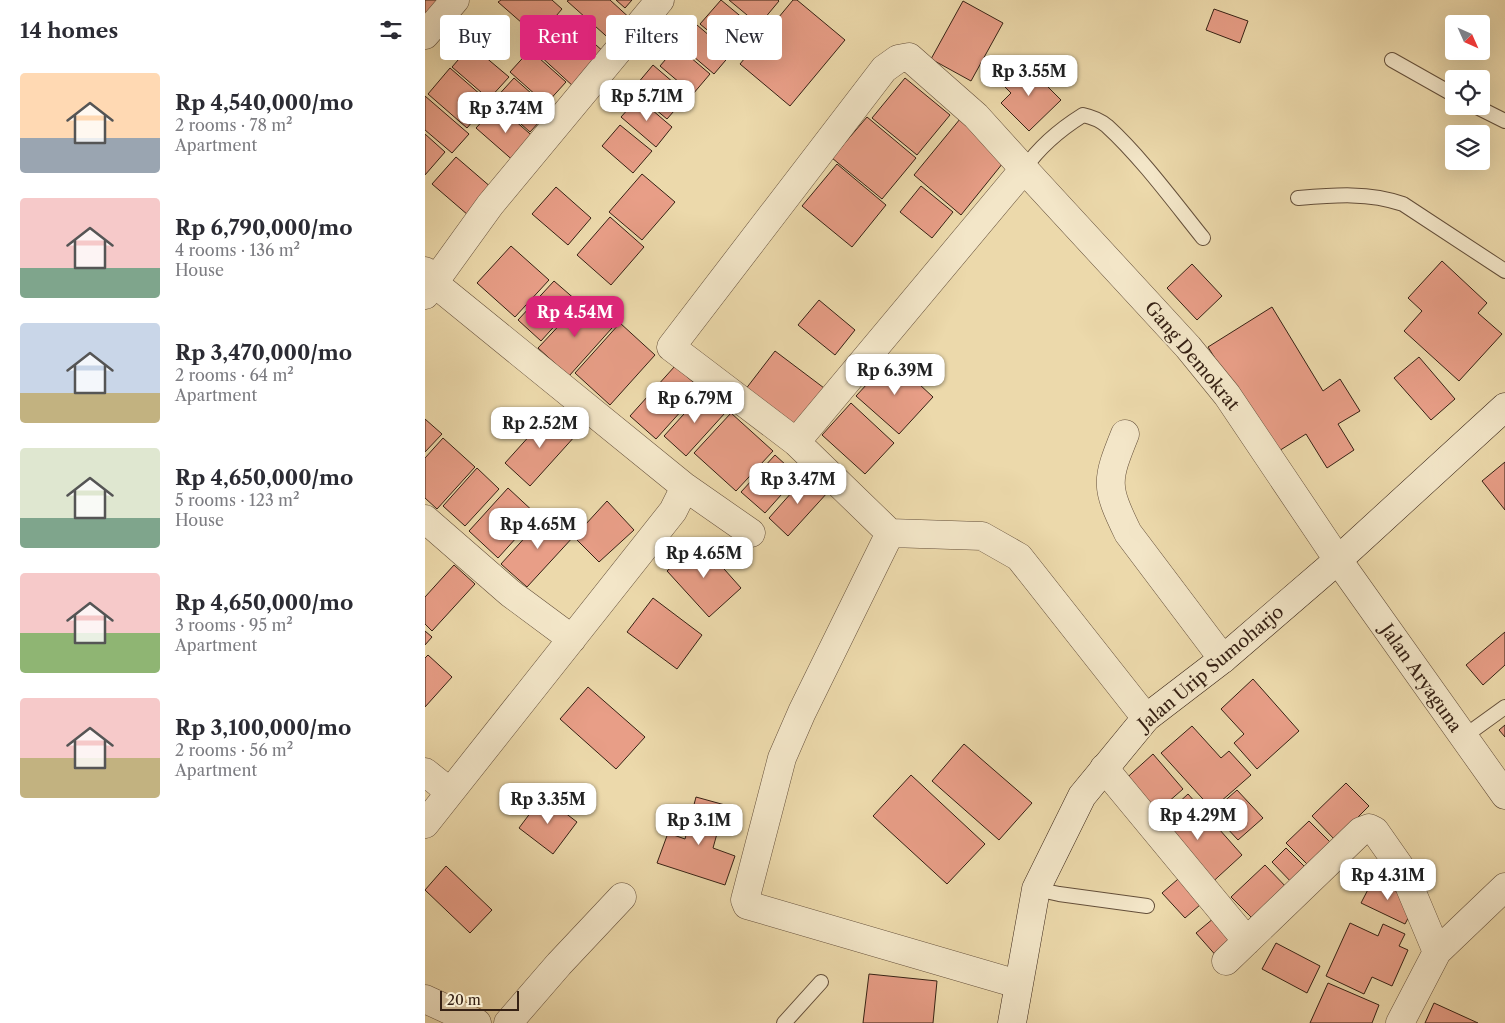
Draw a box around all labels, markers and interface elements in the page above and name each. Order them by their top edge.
chip: Buy [440,15,510,60]
chip: Rent [520,15,596,60]
chip: Filters [606,15,697,60]
chip: New [707,15,782,60]
north arrow [1445,15,1490,60]
map controls [1445,15,1490,170]
icon: filters [377,16,405,44]
text: 14 homes [20,18,118,43]
pin: Rp 3.55M [977,54,1081,97]
text: Rp 3.55M [991,61,1067,81]
button: locate [1445,70,1490,115]
pin: Rp 5.71M [595,80,699,122]
text: Rp 5.71M [611,86,683,106]
text: Rp 4,540,000/mo [175,90,353,115]
pin: Rp 3.74M [454,92,558,134]
icon: home [60,93,120,153]
text: Rp 3.74M [469,98,543,118]
text: 2 rooms · 78 m² [175,115,293,135]
button: layers [1445,125,1490,170]
text: Apartment [175,135,257,155]
text: Rp 6,790,000/mo [175,215,353,240]
icon: home [60,218,120,278]
text: 4 rooms · 136 m² [175,240,300,260]
text: House [175,260,224,280]
pin: Rp 4.54M [523,296,627,338]
street label: Gang Demokrat [1140,297,1244,416]
text: Rp 4.54M [537,302,613,322]
text: Rp 3,470,000/mo [175,340,352,365]
icon: home [60,343,120,403]
pin: Rp 6.39M [843,354,947,396]
text: Rp 6.39M [857,360,933,380]
text: 2 rooms · 64 m² [175,365,294,385]
pin: Rp 6.79M [643,382,747,424]
text: Apartment [175,385,257,405]
text: Rp 6.79M [657,388,733,408]
pin: Rp 2.52M [488,406,592,449]
text: Rp 2.52M [502,413,578,433]
pin: Rp 3.47M [746,462,850,505]
text: Rp 4,650,000/mo [175,465,353,490]
icon: home [60,468,120,528]
text: Rp 3.47M [760,469,836,489]
text: 5 rooms · 123 m² [175,490,299,510]
pin: Rp 4.65M [486,508,590,550]
text: House [175,510,224,530]
text: Rp 4.65M [500,514,576,534]
pin: Rp 4.65M [652,536,756,579]
text: Rp 4.65M [666,543,742,563]
text: Rp 4,650,000/mo [175,590,353,615]
icon: home [60,593,120,653]
street label: Jalan Urip Sumoharjo [1132,601,1288,737]
text: 3 rooms · 95 m² [175,615,293,635]
street label: Jalan Aryaguna [1374,617,1467,737]
text: Apartment [175,635,257,655]
text: Rp 3,100,000/mo [175,715,351,740]
icon: home [60,718,120,778]
text: 2 rooms · 56 m² [175,740,293,760]
text: Apartment [175,760,257,780]
pin: Rp 3.35M [496,782,600,825]
text: Rp 3.35M [510,789,586,809]
pin: Rp 4.29M [1146,798,1250,841]
pin: Rp 3.1M [653,804,745,846]
text: Rp 4.29M [1160,805,1236,825]
text: Rp 3.1M [667,810,731,830]
pin: Rp 4.31M [1336,858,1440,901]
text: Rp 4.31M [1351,865,1425,885]
scale bar [440,988,519,1011]
text: 20 m [447,991,481,1009]

